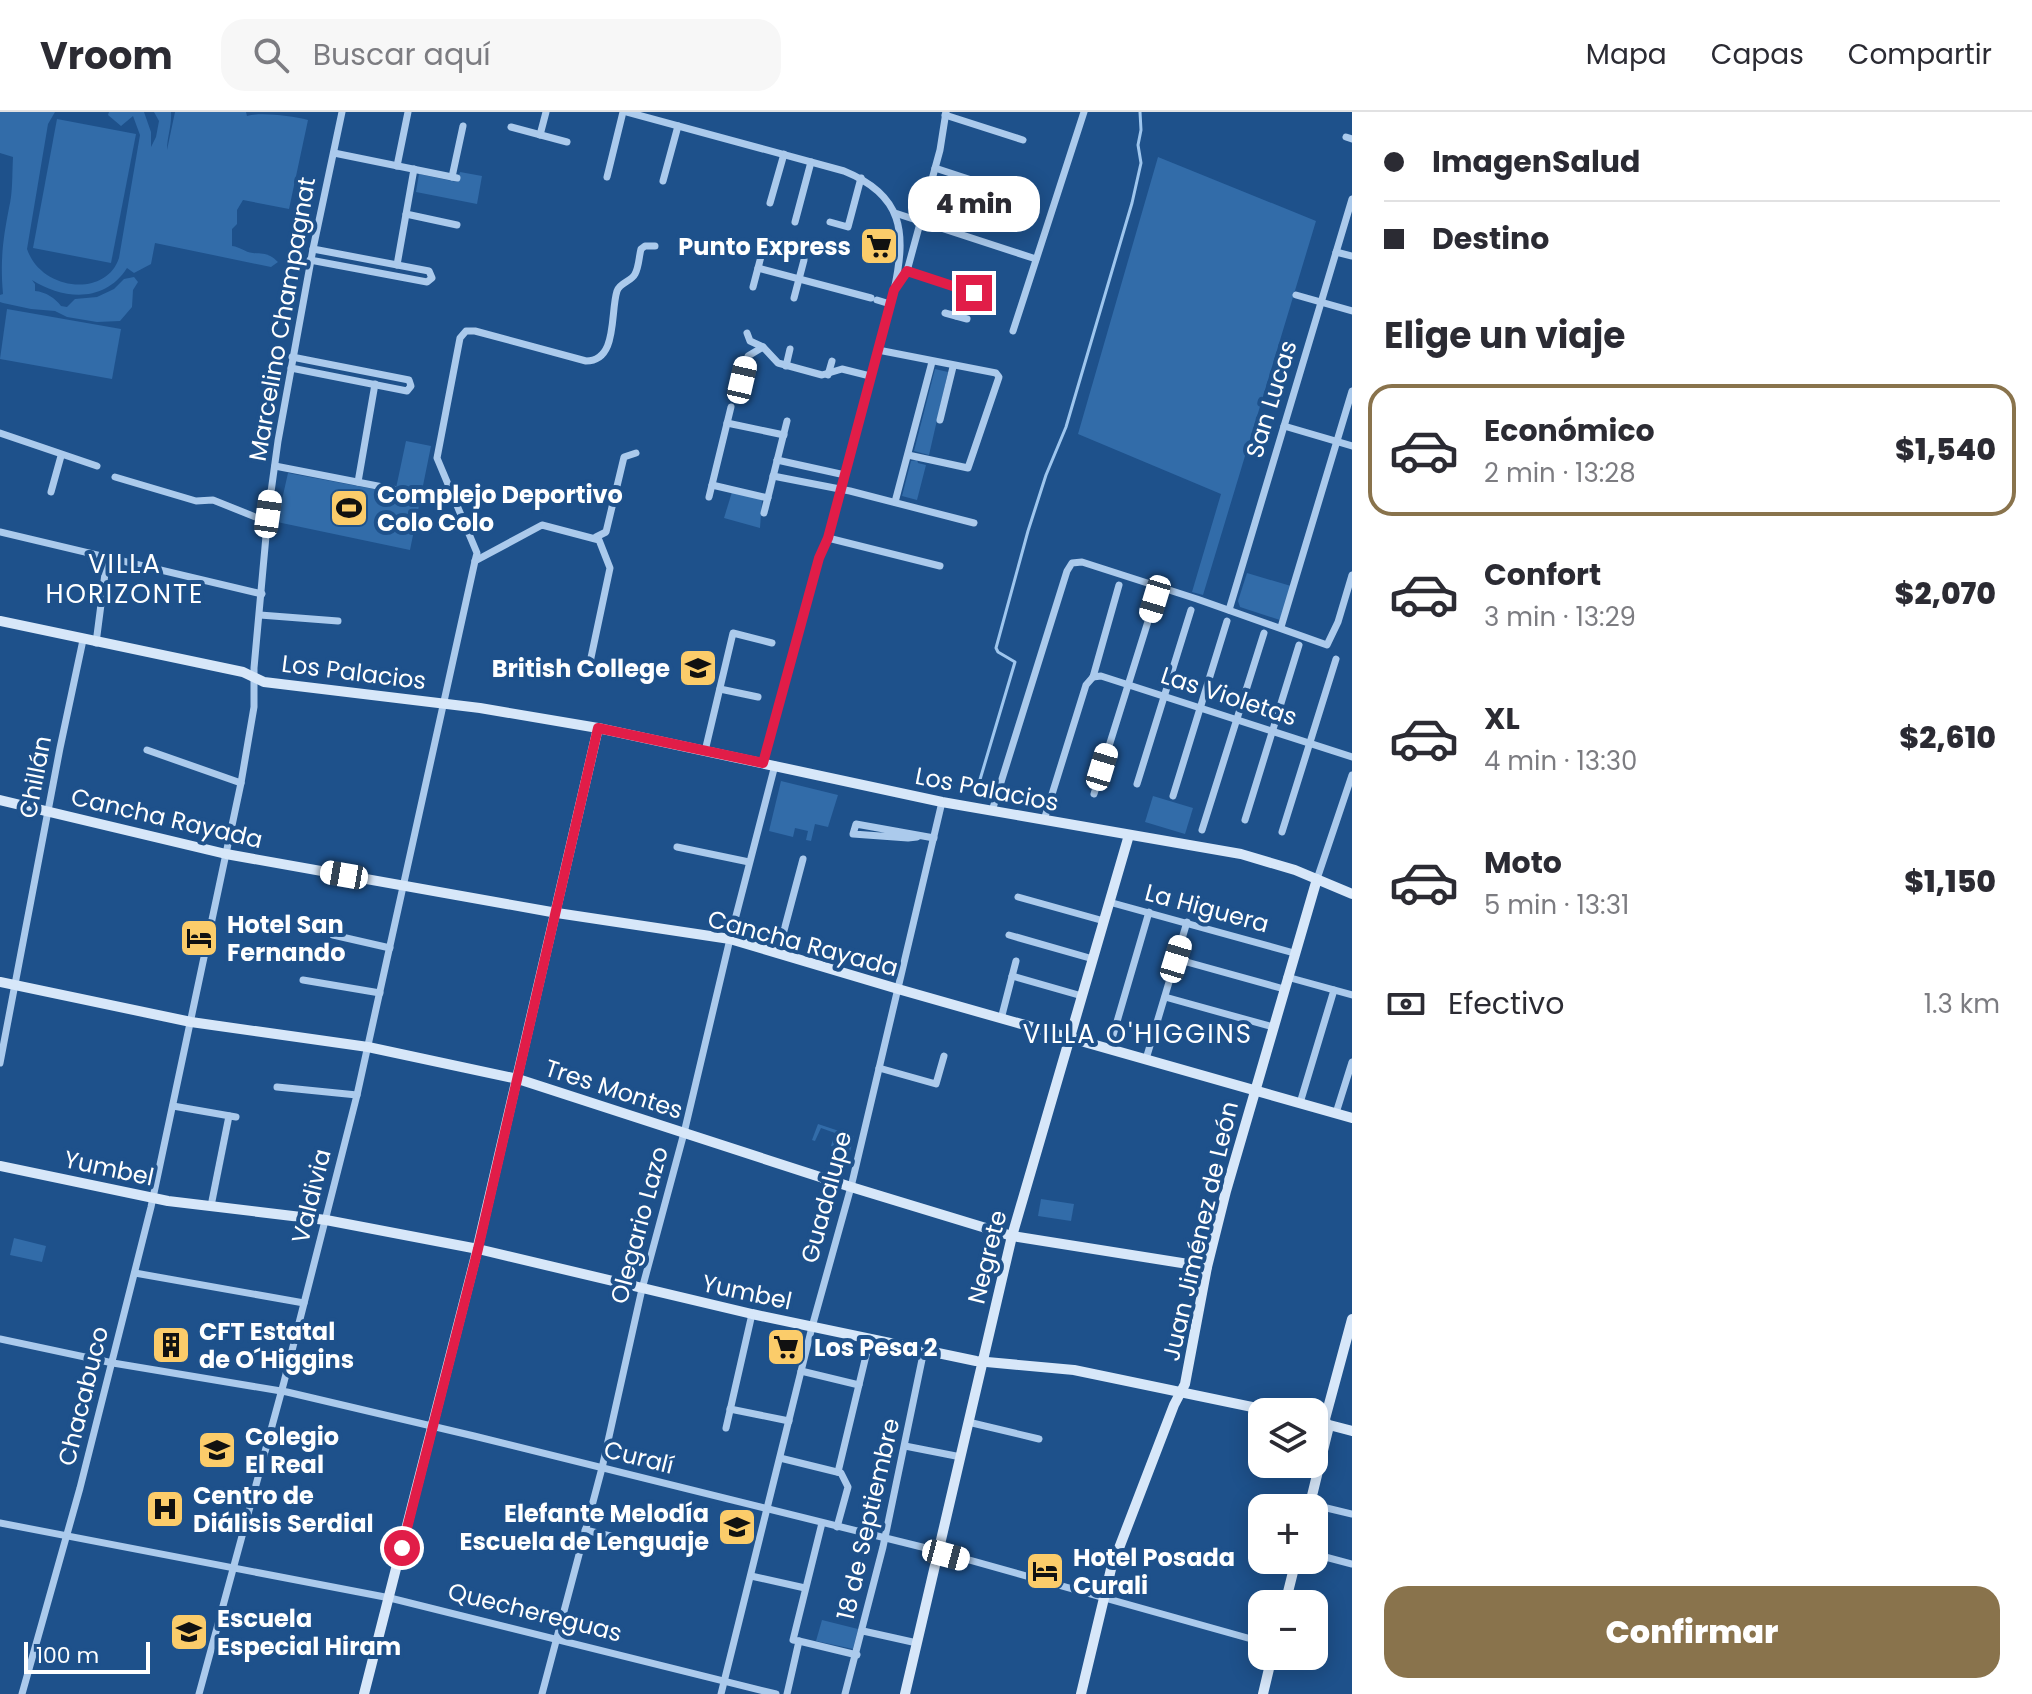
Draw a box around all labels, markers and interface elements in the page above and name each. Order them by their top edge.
search box [221,19,781,91]
text: Vroom [40,29,173,82]
icon: search [249,33,293,77]
text: Buscar aquí [313,33,491,76]
text: Mapa [1586,35,1667,74]
text: Capas [1711,35,1804,74]
text: Compartir [1848,35,1992,74]
text: ImagenSalud [1432,140,1640,183]
street label: Marcelino Champagnat [241,174,323,464]
callout: 4 min [908,177,1040,233]
text: 4 min [936,186,1012,222]
text: Destino [1432,217,1549,260]
supermarket icon: Punto Express [858,225,900,267]
place label: Punto Express [678,230,851,263]
route end [956,275,992,311]
text: Elige un viaje [1384,310,1626,361]
street label: San Lucas [1238,336,1304,462]
car [725,354,759,406]
text: Económico [1484,409,1655,452]
icon: car [1388,414,1460,486]
text: $1,540 [1895,428,1996,471]
text: 2 min · 13:28 [1484,455,1636,491]
place label: Complejo Deportivo Colo Colo [377,478,623,539]
sports icon: Complejo Deportivo Colo Colo [328,487,370,529]
car [253,489,283,539]
district label: VILLA HORIZONTE [46,546,204,612]
text: Confort [1484,553,1601,596]
icon: car [1388,558,1460,630]
text: $2,070 [1895,572,1996,615]
car [1137,573,1173,625]
text: 3 min · 13:29 [1484,599,1636,635]
street label: Los Palacios [280,647,428,697]
school or university icon: British College [677,647,719,689]
place label: British College [492,652,670,685]
street label: Las Violetas [1157,658,1301,734]
text: XL [1484,697,1520,740]
icon: car [1388,702,1460,774]
text: $2,610 [1899,716,1996,759]
street label: Chillán [11,733,59,821]
car [1084,741,1120,793]
text: 4 min · 13:30 [1484,743,1637,779]
street label: Los Palacios [913,759,1061,819]
street label: Cancha Rayada [68,780,266,856]
text: Moto [1484,841,1562,884]
icon: car [1388,846,1460,918]
car [318,859,370,891]
text: $1,150 [1904,860,1996,903]
street label: La Higuera [1141,876,1273,940]
text: 5 min · 13:31 [1484,887,1629,923]
street label: Cancha Rayada [704,902,902,984]
place label: Hotel San Fernando [227,908,345,969]
hotel icon: Hotel San Fernando [178,917,220,959]
car [1158,933,1194,985]
icon: cash [1384,982,1428,1026]
text: Efectivo [1448,982,1564,1025]
text: 1.3 km [1924,986,2000,1022]
district label: VILLA O'HIGGINS [1023,1016,1253,1052]
street label: Tres Montes [541,1051,687,1127]
street label: Juan Jiménez de León [1154,1098,1246,1364]
street label: Guadalupe [793,1127,859,1267]
street label: Yumbel [61,1142,157,1194]
street label: Olegario Lazo [602,1143,676,1307]
street label: Valdivia [283,1145,339,1247]
street label: Negrete [959,1207,1015,1307]
street label: Yumbel [699,1266,795,1318]
place label: CFT Estatal de O´Higgins [199,1315,354,1376]
street label: Chacabuco [50,1323,116,1469]
building icon: CFT Estatal de O´Higgins [150,1324,192,1366]
supermarket icon: Los Pesa 2 [765,1326,807,1368]
place label: Los Pesa 2 [814,1331,937,1364]
map controls [1248,1398,1328,1670]
button: layers [1248,1398,1328,1478]
street label: 18 de Septiembre [829,1415,907,1623]
place label: Colegio El Real [245,1420,339,1481]
school or university icon: Colegio El Real [196,1429,238,1471]
street label: Curalí [601,1432,677,1482]
place label: Centro de Diálisis Serdial [193,1479,374,1540]
hospital icon: Centro de Diálisis Serdial [144,1488,186,1530]
button: + [1248,1494,1328,1574]
place label: Elefante Melodía Escuela de Lenguaje [459,1497,709,1558]
school or university icon: Elefante Melodía Escuela de Lenguaje [716,1506,758,1548]
route start [384,1530,420,1566]
car [920,1537,972,1573]
place label: Hotel Posada Curali [1073,1541,1235,1602]
hotel icon: Hotel Posada Curali [1024,1550,1066,1592]
street label: Quechereguas [445,1574,625,1650]
button: Confirmar [1384,1586,2000,1678]
button: − [1248,1590,1328,1670]
place label: Escuela Especial Hiram [217,1602,401,1663]
school or university icon: Escuela Especial Hiram [168,1611,210,1653]
scale bar [24,1638,150,1674]
text: 100 m [36,1640,99,1671]

